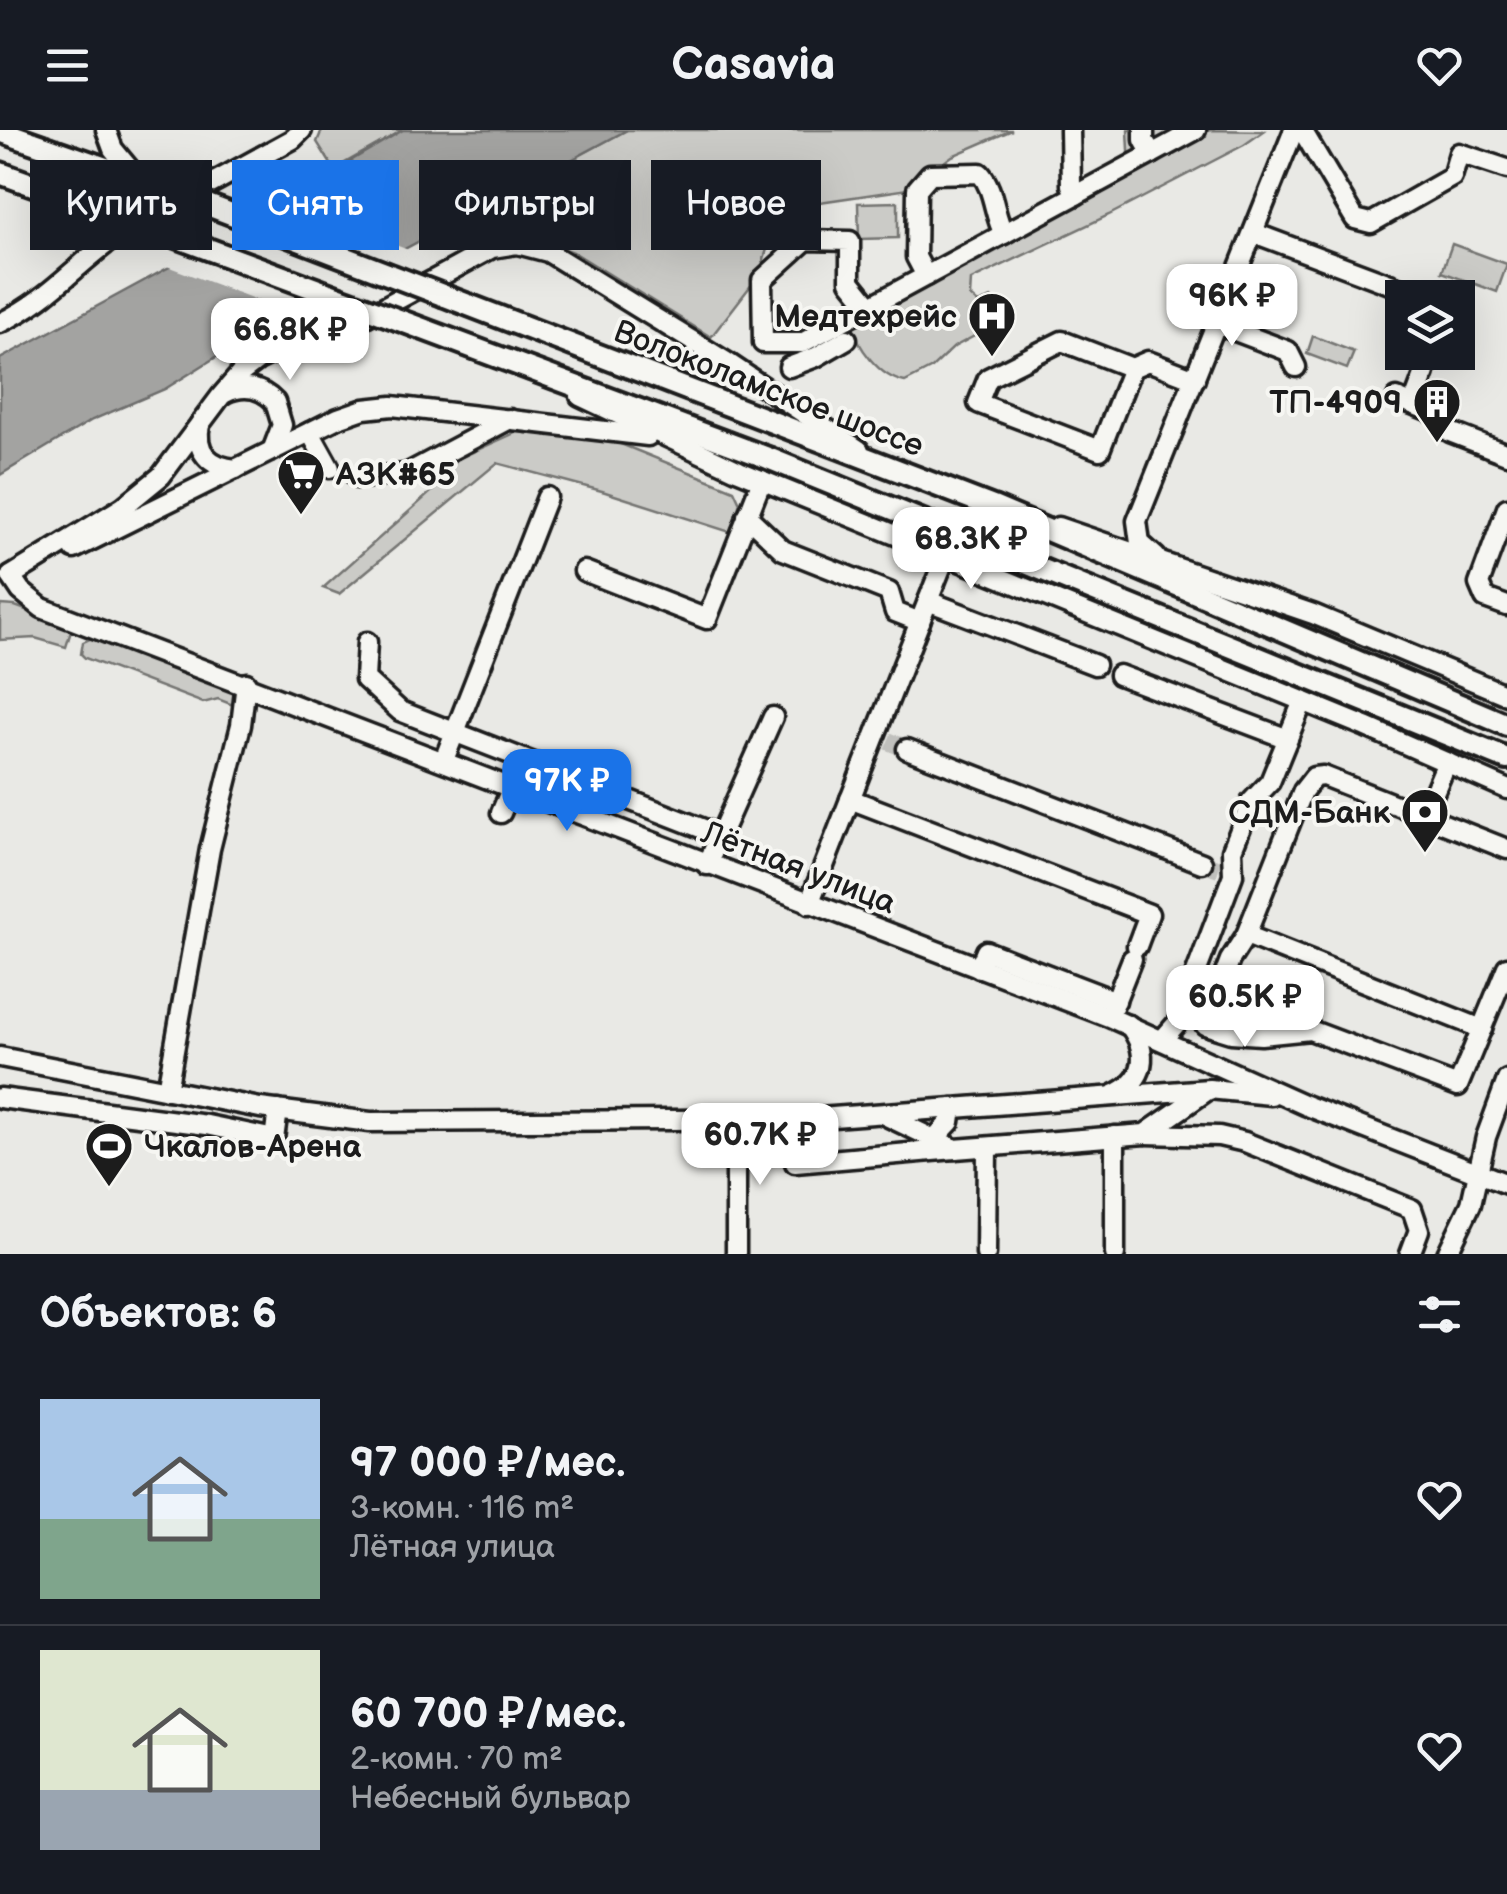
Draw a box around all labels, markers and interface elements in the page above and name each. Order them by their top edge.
icon: menu [40,38,95,93]
text: Casavia [672,38,835,93]
icon: heart [1412,38,1467,93]
chip: Купить [30,160,212,250]
chip: Снять [232,160,399,250]
chip: Фильтры [419,160,631,250]
chip: Новое [651,160,821,250]
pin: 96K ₽ [1162,264,1302,349]
text: 96K ₽ [1188,277,1276,316]
map controls [1385,280,1475,370]
button: layers [1385,280,1475,370]
hospital icon: Медтехрейс [966,290,1018,358]
pin: 66.8K ₽ [198,298,382,383]
place label: Медтехрейс [774,298,957,337]
text: 66.8K ₽ [233,311,347,350]
street label: Волоколамское шоссе [608,312,929,466]
building icon: ТП-4909 [1411,376,1463,444]
place label: ТП-4909 [1269,384,1402,423]
supermarket icon: АЗК#65 [275,448,327,516]
place label: АЗК#65 [335,456,456,495]
pin: 68.3K ₽ [879,507,1063,592]
text: 68.3K ₽ [914,520,1028,559]
pin: 97K ₽ [497,749,637,834]
text: 97K ₽ [524,762,610,801]
bank icon: СДМ-Банк [1399,786,1451,854]
place label: СДМ-Банк [1228,794,1391,833]
street label: Лётная улица [695,813,901,923]
pin: 60.5K ₽ [1153,965,1337,1050]
text: 60.5K ₽ [1188,978,1302,1017]
pin: 60.7K ₽ [668,1103,852,1188]
text: 60.7K ₽ [703,1116,817,1155]
sports icon: Чкалов-Арена [83,1120,135,1188]
place label: Чкалов-Арена [144,1128,361,1167]
icon: filters [1412,1287,1467,1342]
text: Объектов: 6 [40,1289,277,1340]
text: 97 000 ₽/мес. [350,1438,625,1489]
icon: home [120,1439,240,1559]
icon: heart [1412,1472,1467,1527]
text: 3-комн. · 116 m² [350,1489,574,1528]
text: Лётная улица [350,1528,555,1567]
text: 60 700 ₽/мес. [350,1689,626,1740]
icon: home [120,1690,240,1810]
icon: heart [1412,1723,1467,1778]
text: 2-комн. · 70 m² [350,1740,563,1779]
text: Небесный бульвар [350,1779,631,1818]

